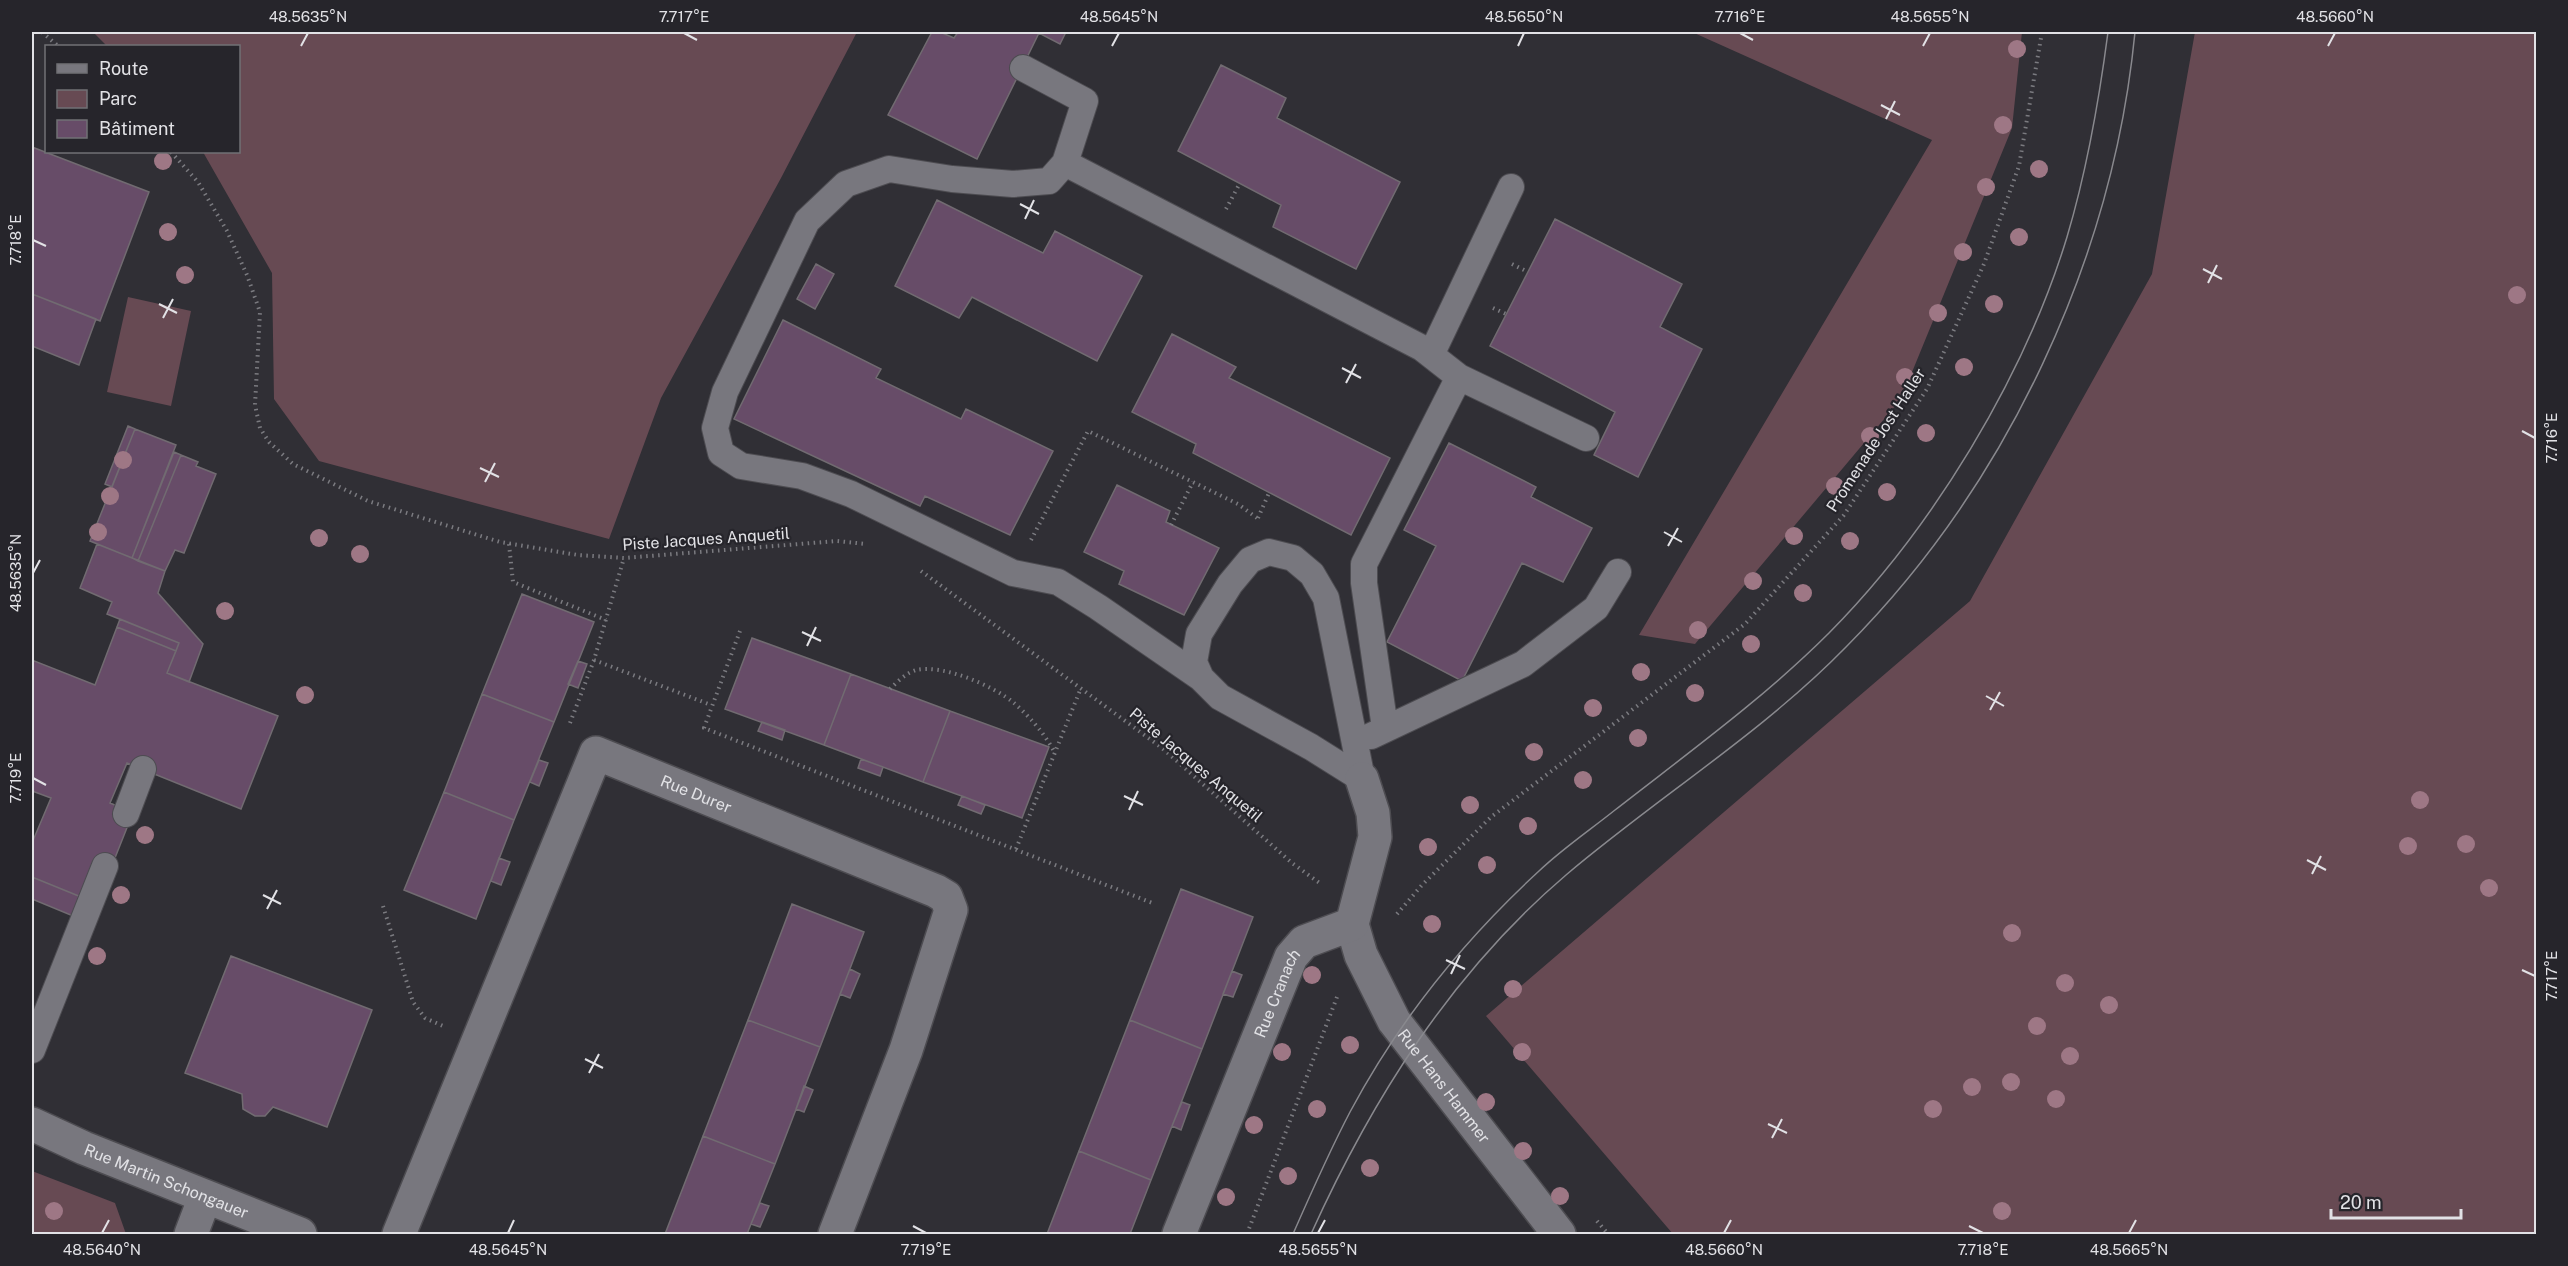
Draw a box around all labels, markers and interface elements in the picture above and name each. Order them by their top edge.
text: 48.5635°N [269,8,347,25]
text: 7.717°E [659,8,709,25]
text: 48.5645°N [1080,8,1158,25]
text: 48.5650°N [1485,8,1563,25]
text: 7.716°E [1715,8,1765,25]
text: 48.5655°N [1891,8,1969,25]
text: 48.5660°N [2296,8,2374,25]
legend [45,45,240,153]
text: Route [99,58,148,79]
text: Parc [99,88,137,109]
text: Bâtiment [99,118,175,139]
text: 7.718°E [7,214,24,266]
street label: Promenade Jost Haller [1822,365,1930,515]
text: 7.716°E [2543,413,2560,463]
street label: Piste Jacques Anquetil [622,524,790,554]
text: 48.5635°N [7,534,24,612]
street label: Piste Jacques Anquetil [1126,704,1266,826]
text: 7.719°E [7,753,24,803]
street label: Rue Durer [658,771,735,817]
street label: Rue Cranach [1250,944,1304,1040]
text: 7.717°E [2543,951,2560,1001]
street label: Rue Hans Hammer [1394,1025,1494,1147]
street label: Rue Martin Schongauer [81,1140,251,1222]
scale bar [2331,1182,2462,1220]
text: 20 m [2340,1192,2382,1213]
text: 48.5640°N [63,1241,141,1258]
text: 48.5645°N [469,1241,547,1258]
text: 7.719°E [901,1241,951,1258]
text: 48.5655°N [1279,1241,1357,1258]
text: 48.5660°N [1685,1241,1763,1258]
text: 7.718°E [1957,1241,2009,1258]
text: 48.5665°N [2090,1241,2168,1258]

